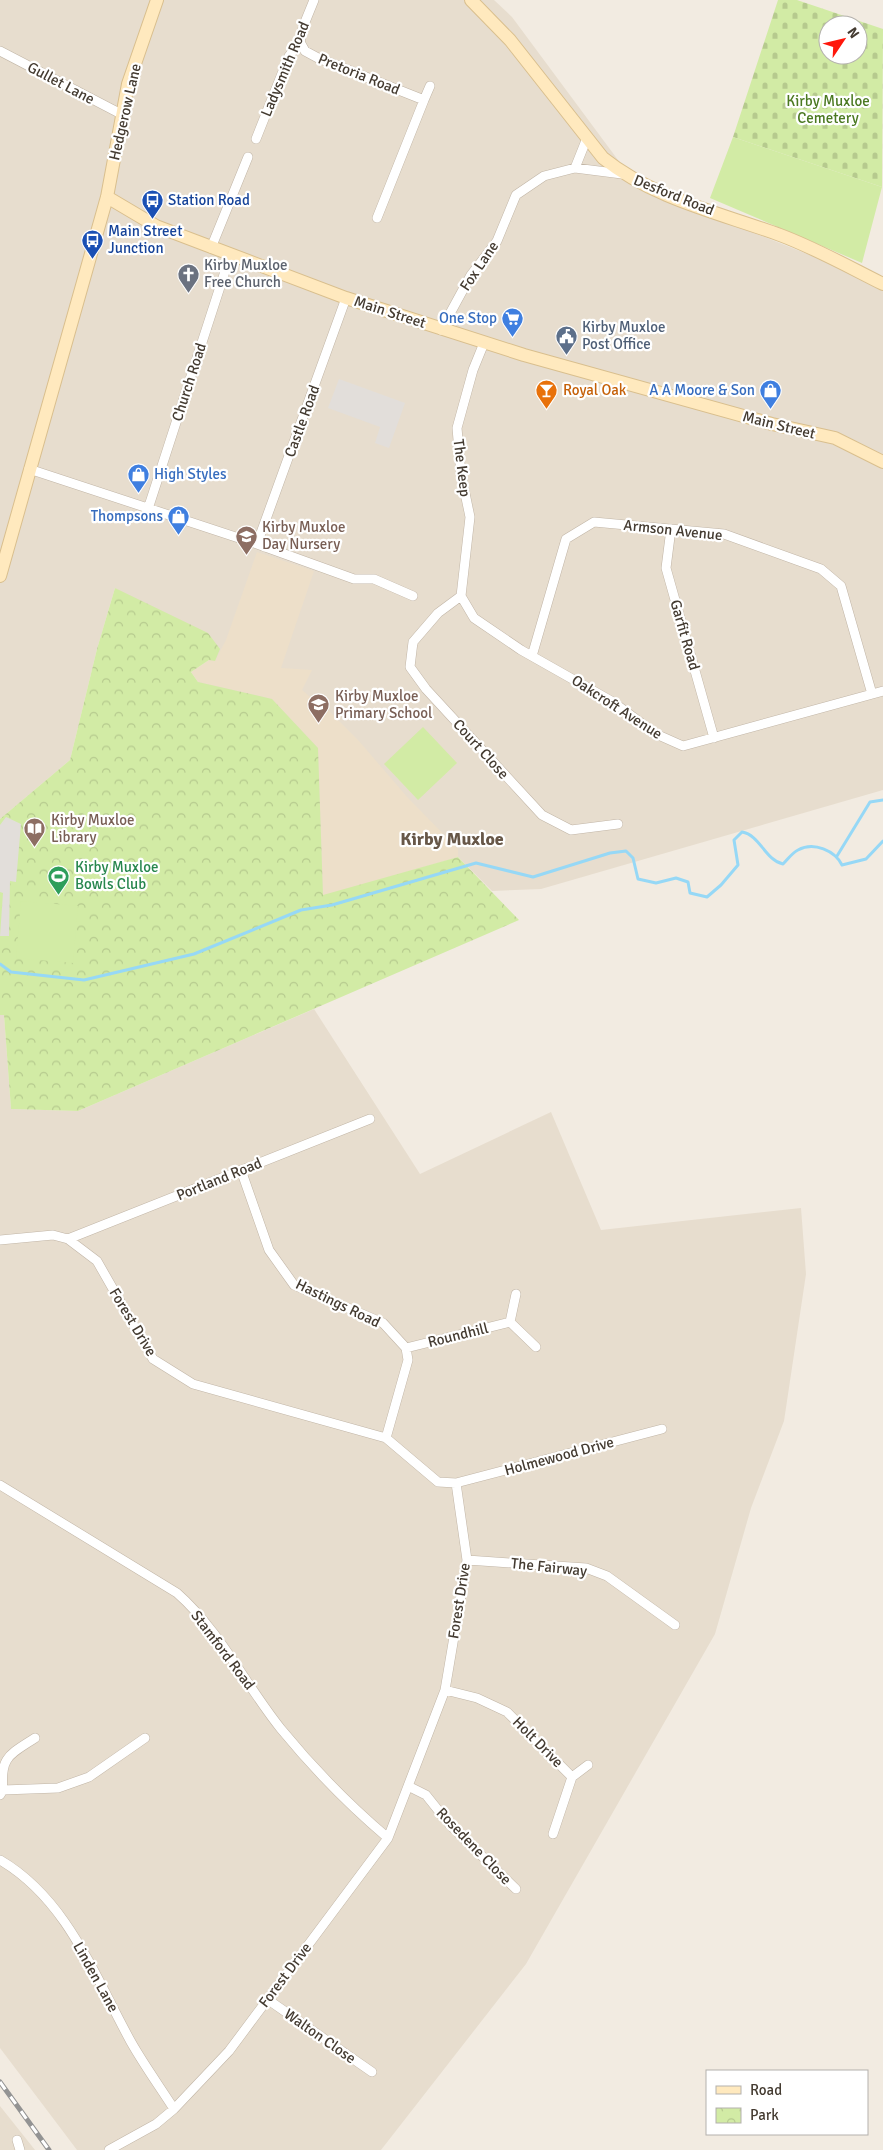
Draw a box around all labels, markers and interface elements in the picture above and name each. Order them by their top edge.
north arrow [818,15,868,65]
street label: Ladysmith Road [257,19,313,119]
text: N [843,24,863,42]
street label: Pretoria Road [315,49,403,99]
street label: Gullet Lane [24,58,98,108]
street label: Hedgerow Lane [105,62,145,162]
park label: Kirby Muxloe Cemetery [786,92,870,127]
street label: Desford Road [631,171,717,219]
bus stop icon: Station Road [140,188,164,219]
place label: Station Road [168,191,250,209]
place label: Main Street Junction [108,222,182,257]
bus stop icon: Main Street Junction [80,228,104,259]
street label: Fox Lane [456,238,502,294]
place label: Kirby Muxloe Free Church [204,256,288,291]
church icon: Kirby Muxloe Free Church [176,262,200,293]
street label: Main Street [352,292,428,332]
supermarket icon: One Stop [501,306,525,337]
place label: One Stop [439,309,497,327]
place label: Kirby Muxloe Post Office [582,318,666,353]
public building icon: Kirby Muxloe Post Office [554,324,578,355]
street label: Church Road [168,341,210,423]
bar icon: Royal Oak [535,378,559,409]
shop icon: A A Moore & Son [759,378,783,409]
place label: Royal Oak [563,381,627,399]
place label: A A Moore & Son [649,381,755,399]
street label: Castle Road [281,382,323,460]
street label: Main Street [741,407,817,443]
street label: The Keep [450,438,474,498]
shop icon: High Styles [126,462,150,493]
place label: High Styles [154,465,227,483]
shop icon: Thompsons [167,504,191,535]
place label: Thompsons [91,507,163,525]
street label: Armson Avenue [623,516,723,544]
place label: Kirby Muxloe Day Nursery [262,518,346,553]
school or university icon: Kirby Muxloe Day Nursery [234,524,258,555]
street label: Garfit Road [666,598,704,672]
street label: Oakcroft Avenue [568,671,666,743]
place label: Kirby Muxloe Primary School [335,687,432,722]
school or university icon: Kirby Muxloe Primary School [307,693,331,724]
street label: Court Close [449,715,513,783]
place label: Kirby Muxloe Library [51,811,135,846]
library icon: Kirby Muxloe Library [23,817,47,848]
district label: Kirby Muxloe [400,828,504,850]
place label: Kirby Muxloe Bowls Club [75,858,159,893]
sports icon: Kirby Muxloe Bowls Club [47,864,71,895]
street label: Portland Road [174,1154,264,1204]
street label: Hastings Road [293,1275,383,1331]
street label: Forest Drive [106,1285,160,1359]
street label: Roundhill [426,1319,490,1351]
street label: Holmewood Drive [502,1433,616,1479]
street label: The Fairway [510,1554,588,1580]
street label: Forest Drive [444,1562,474,1640]
street label: Stamford Road [187,1607,259,1693]
street label: Holt Drive [509,1713,567,1771]
street label: Rosedene Close [433,1804,515,1888]
street label: Linden Lane [69,1939,123,2015]
street label: Forest Drive [255,1939,315,2011]
street label: Walton Close [281,2005,359,2067]
legend [706,2070,868,2135]
text: Road [750,2081,782,2099]
text: Park [750,2106,779,2124]

